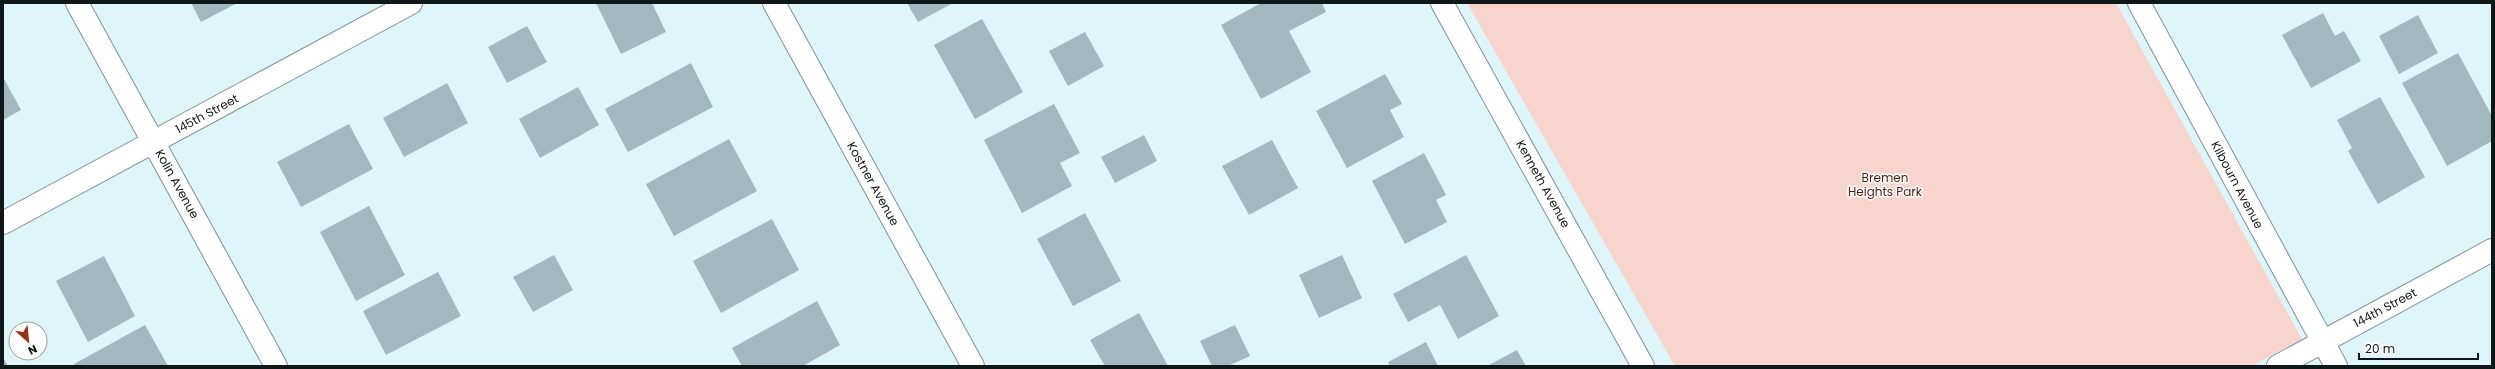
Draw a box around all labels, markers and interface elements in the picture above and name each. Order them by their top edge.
street label: 145th Street [172,90,241,137]
street label: Kenneth Avenue [1512,137,1575,231]
street label: Kilbourn Avenue [2207,138,2268,232]
street label: Kostner Avenue [843,139,904,229]
street label: Kolin Avenue [151,146,203,221]
park label: Bremen Heights Park [1848,169,1923,200]
street label: 144th Street [2350,284,2419,331]
north arrow [8,321,48,361]
scale bar [2359,335,2478,361]
text: 20 m [2365,340,2395,357]
text: N [25,341,40,359]

